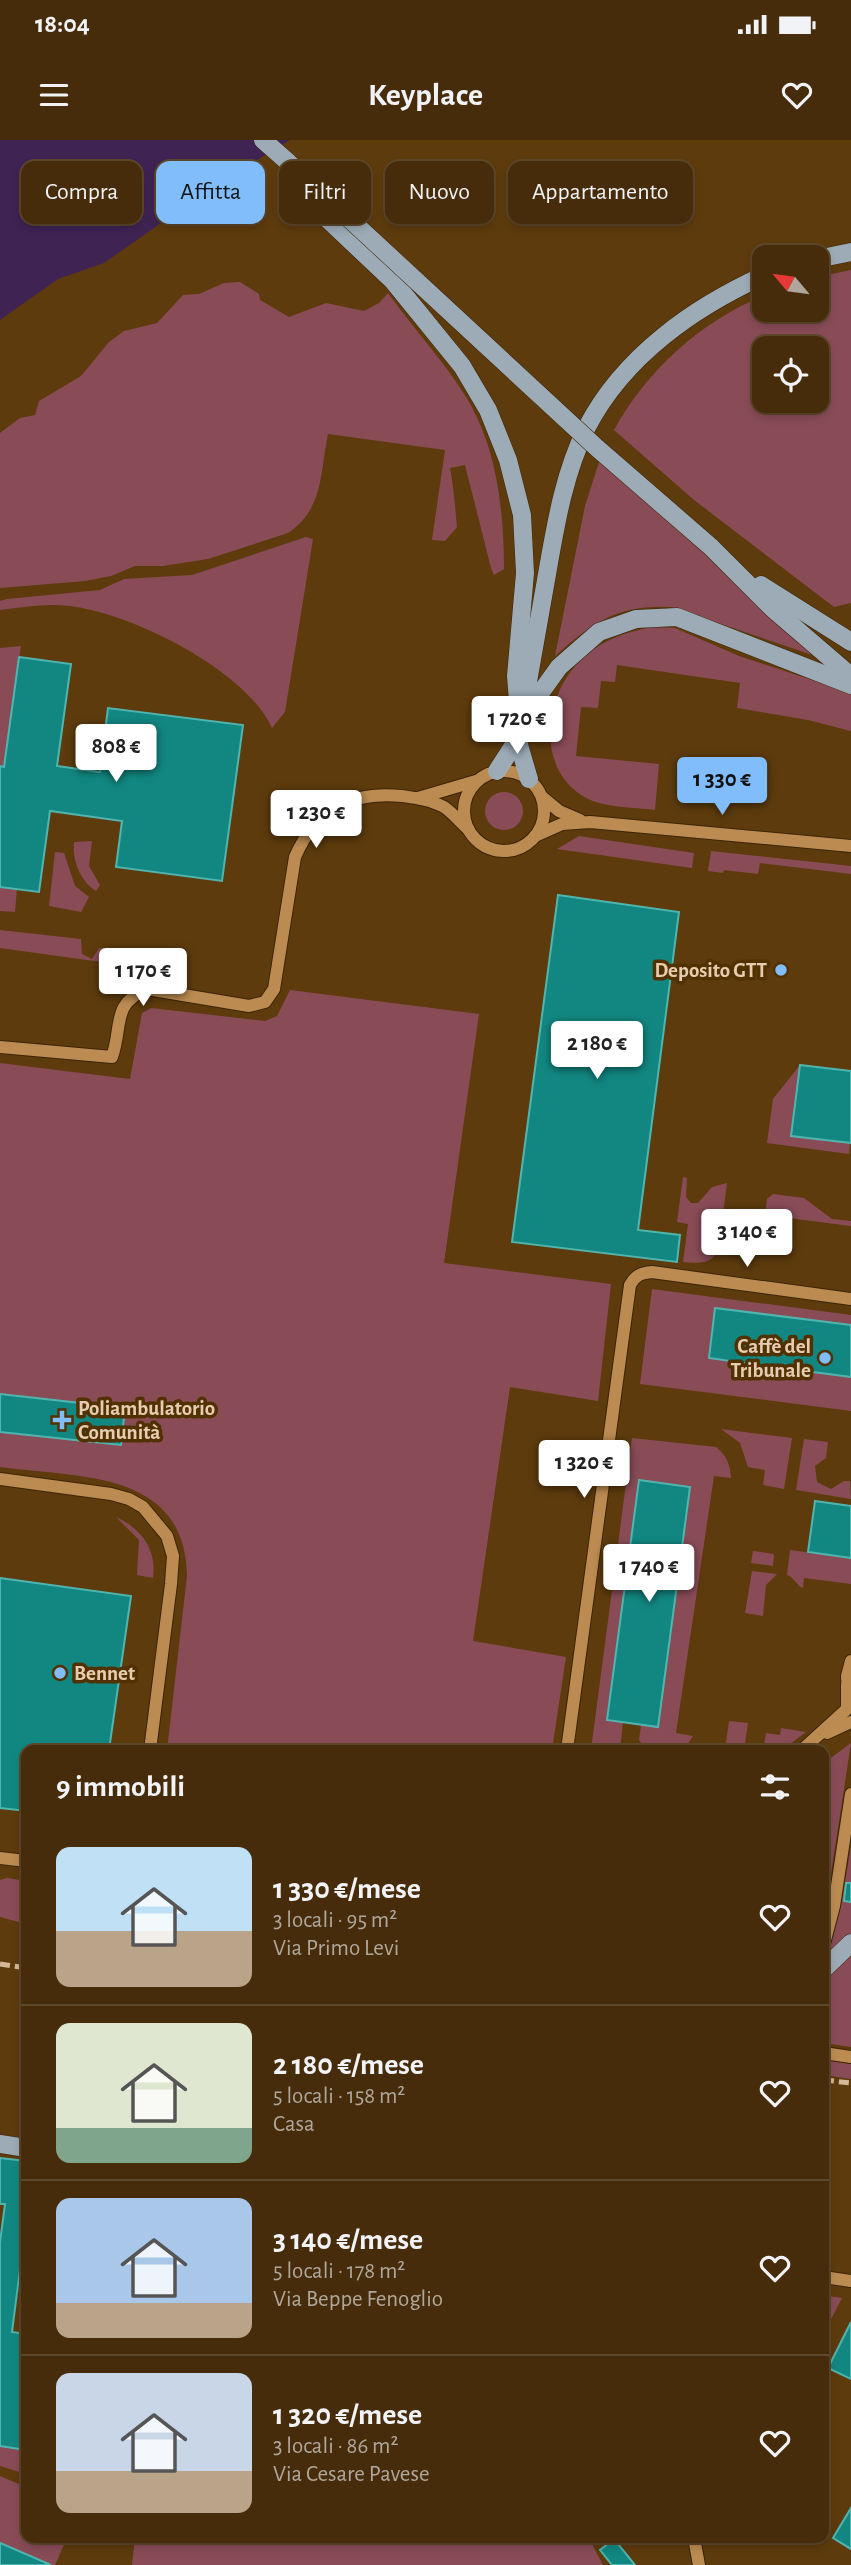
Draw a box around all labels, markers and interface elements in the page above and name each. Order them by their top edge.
text: 18:04 [35,11,90,37]
icon: menu [35,76,73,114]
icon: heart [778,76,816,114]
text: Keyplace [368,79,483,111]
chip: Compra [21,161,142,224]
chip: Affitta [156,161,265,224]
chip: Filtri [279,161,371,224]
chip: Nuovo [385,161,494,224]
chip: Appartamento [508,161,693,224]
north arrow [752,245,830,322]
map controls [752,245,829,413]
button: locate [752,336,829,413]
pin: 1 720 € [452,696,582,756]
text: 1 720 € [488,707,546,730]
pin: 808 € [67,724,165,784]
text: 808 € [92,735,140,758]
pin: 1 330 € [657,758,787,817]
text: 1 330 € [693,768,751,791]
pin: 1 230 € [251,790,381,850]
text: 1 230 € [287,801,345,824]
pin: 1 170 € [78,948,208,1008]
text: 1 170 € [115,959,171,982]
place label: Deposito GTT [654,960,767,981]
marker: Deposito GTT [773,962,789,978]
pin: 2 180 € [532,1021,662,1081]
text: 2 180 € [567,1032,627,1055]
pin: 3 140 € [682,1210,812,1269]
text: 3 140 € [717,1220,777,1243]
place label: Caffè del Tribunale [730,1336,811,1381]
marker: Caffè del Tribunale [817,1350,833,1366]
place label: Poliambulatorio Comunità [78,1398,215,1443]
marker: Poliambulatorio Comunità [52,1410,72,1430]
pin: 1 320 € [519,1440,649,1500]
text: 1 320 € [555,1451,613,1474]
pin: 1 740 € [584,1544,714,1604]
text: 1 740 € [619,1555,679,1578]
place label: Bennet [74,1663,135,1684]
marker: Bennet [52,1665,68,1681]
icon: filters [756,1768,794,1806]
text: 9 immobili [56,1772,185,1802]
text: 1 330 €/mese [273,1874,421,1904]
icon: home [112,1875,196,1959]
icon: heart [756,1898,794,1936]
text: 3 locali · 95 m² [273,1909,397,1932]
text: Via Primo Levi [273,1937,399,1960]
text: 2 180 €/mese [273,2050,424,2080]
icon: home [112,2051,196,2135]
icon: heart [756,2074,794,2112]
text: 5 locali · 158 m² [273,2085,405,2108]
text: Casa [273,2113,315,2136]
text: 3 140 €/mese [273,2225,423,2255]
icon: home [112,2226,196,2310]
icon: heart [756,2249,794,2287]
text: 5 locali · 178 m² [273,2260,405,2283]
text: Via Beppe Fenoglio [273,2288,443,2311]
text: 1 320 €/mese [273,2400,422,2430]
icon: home [112,2401,196,2485]
icon: heart [756,2424,794,2462]
text: 3 locali · 86 m² [273,2435,399,2458]
text: Via Cesare Pavese [273,2463,430,2486]

